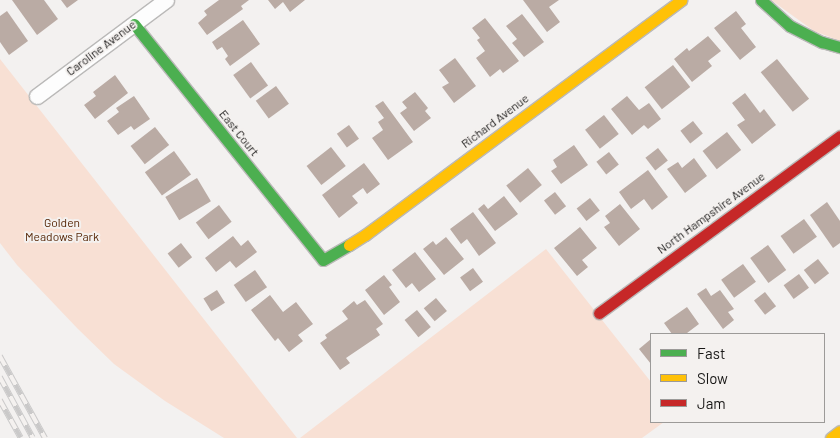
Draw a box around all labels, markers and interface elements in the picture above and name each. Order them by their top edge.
street label: Caroline Avenue [63,17,139,79]
street label: Richard Avenue [458,91,532,151]
street label: East Court [216,107,262,159]
street label: North Hampshire Avenue [654,169,768,257]
park label: Golden Meadows Park [25,216,99,244]
legend [650,333,825,423]
text: Fast [697,344,725,362]
text: Slow [697,369,728,387]
text: Jam [697,394,726,412]

